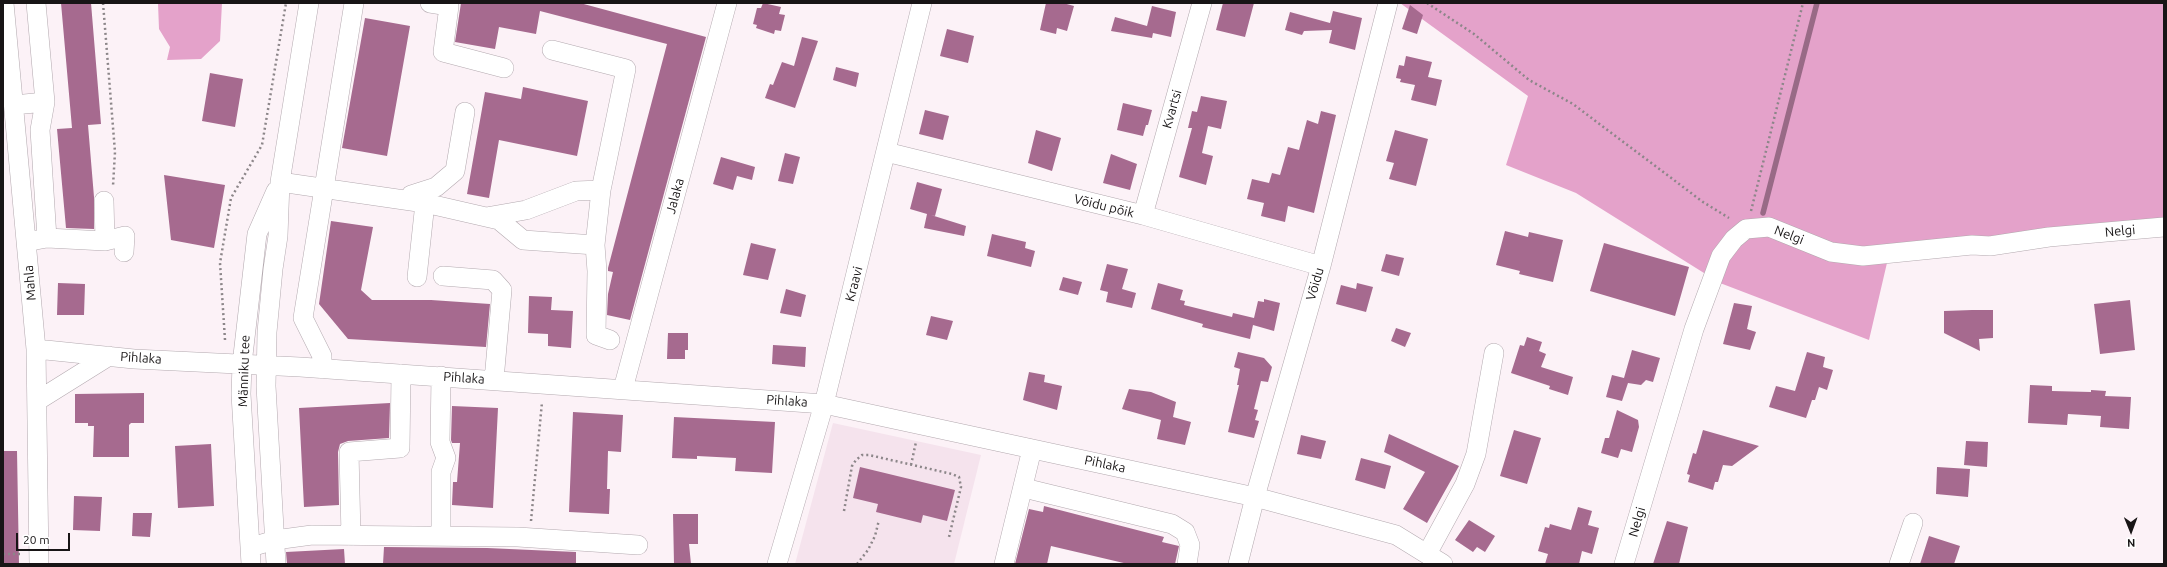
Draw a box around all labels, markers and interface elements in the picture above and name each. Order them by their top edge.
street label: Kvartsi [1159,88,1185,130]
street label: Jalaka [663,176,687,216]
street label: Võidu põik [1072,191,1136,221]
street label: Nelgi [1772,222,1806,248]
street label: Nelgi [2104,222,2136,240]
street label: Mahla [21,265,39,301]
street label: Kraavi [842,265,866,303]
street label: Võidu [1303,266,1327,302]
street label: Männiku tee [235,335,253,407]
street label: Pihlaka [120,349,162,367]
street label: Pihlaka [443,369,485,387]
street label: Pihlaka [766,392,808,410]
street label: Pihlaka [1083,452,1127,476]
street label: Nelgi [1625,505,1649,539]
north arrow [2111,511,2151,551]
scale bar [18,525,72,551]
text: 20 m [23,533,50,546]
text: N [2127,537,2135,549]

